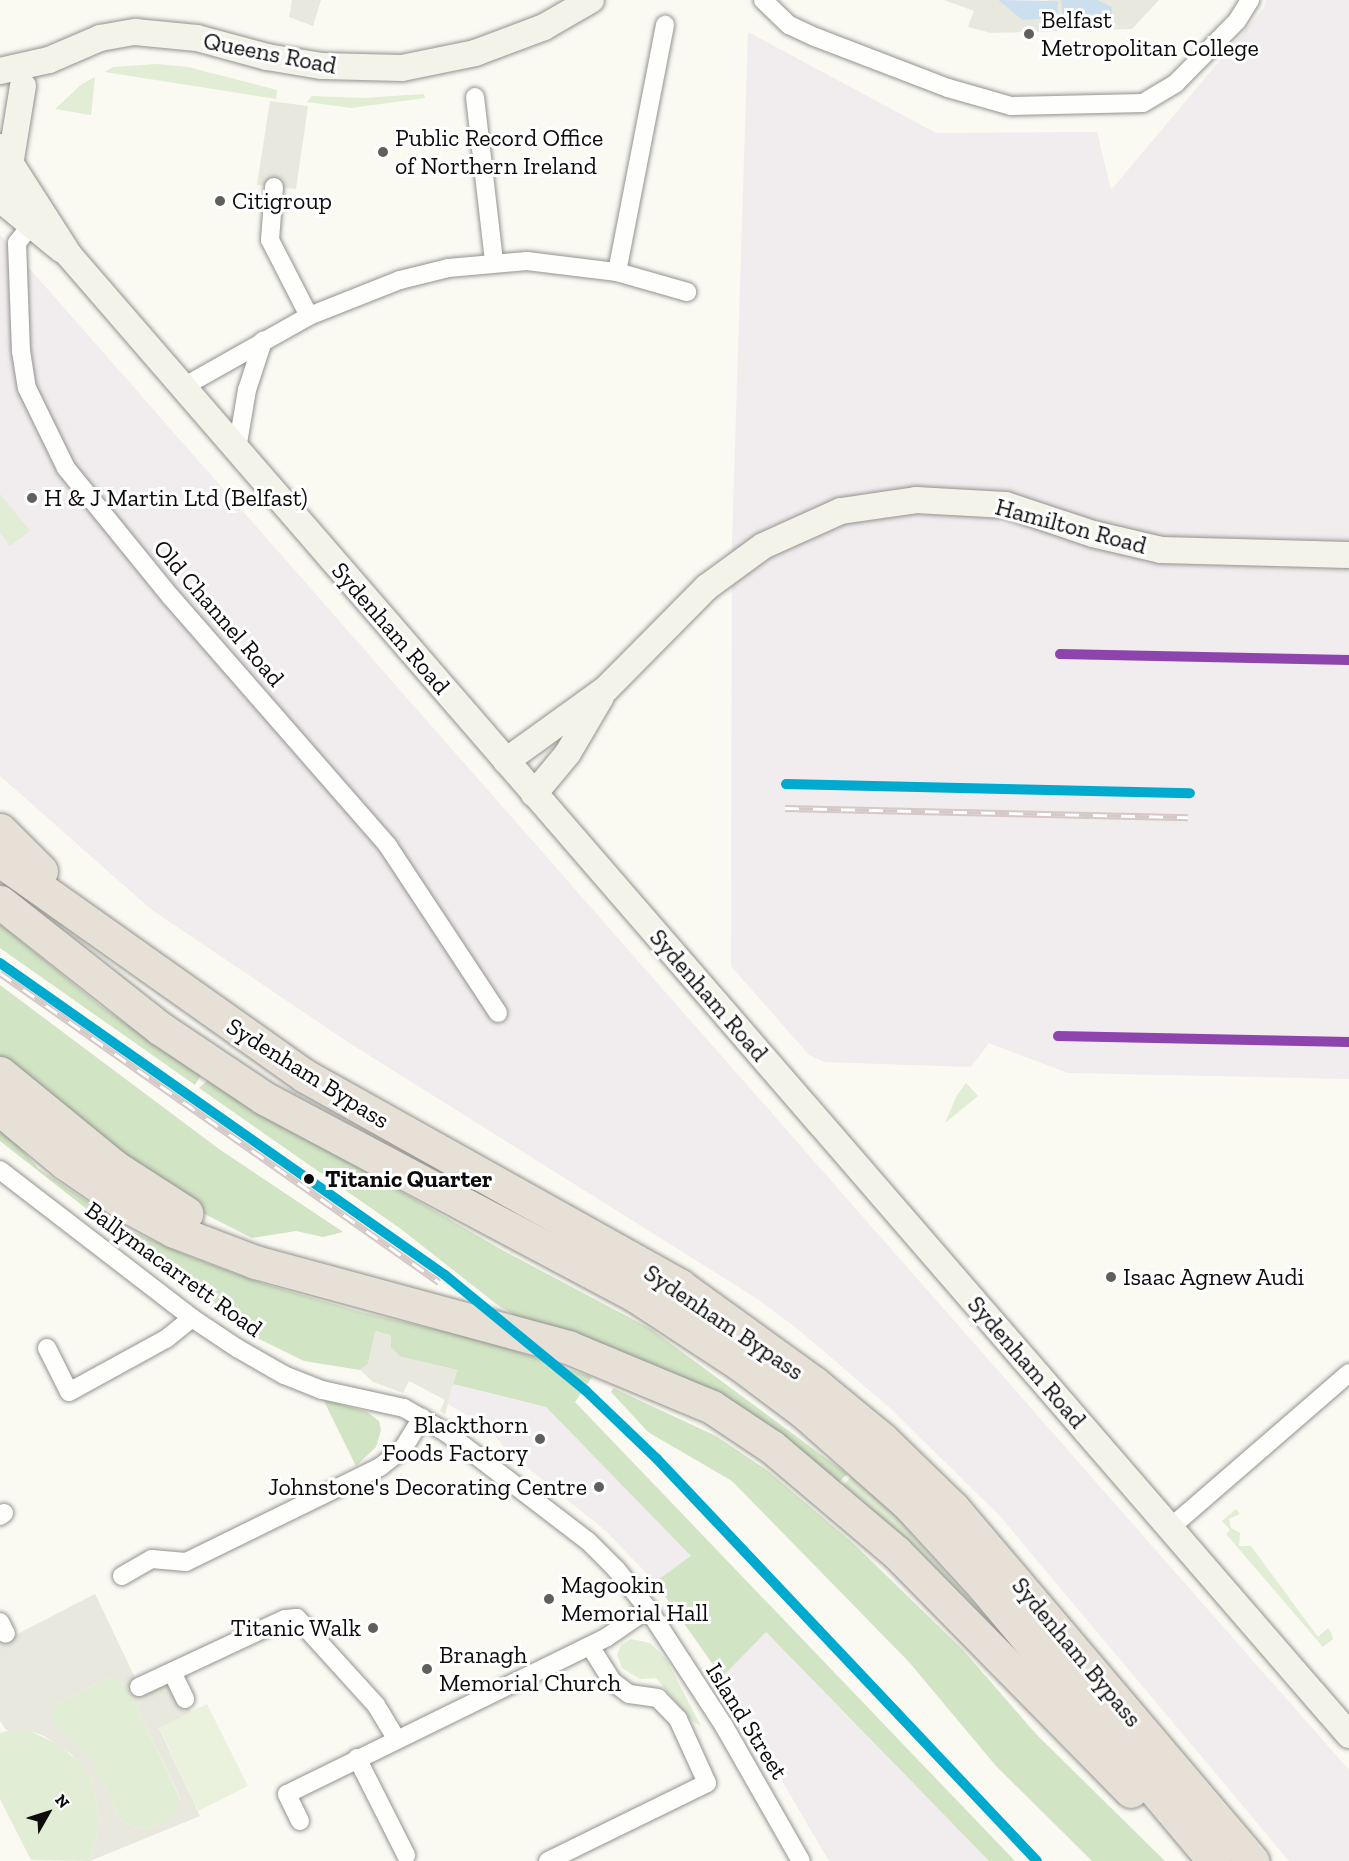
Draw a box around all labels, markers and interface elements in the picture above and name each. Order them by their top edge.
place label: Belfast Metropolitan College [1041,6,1259,62]
street label: Queens Road [201,26,339,80]
marker: Belfast Metropolitan College [1022,27,1036,41]
place label: Public Record Office of Northern Ireland [395,124,603,180]
marker: Public Record Office of Northern Ireland [376,145,390,159]
place label: Citigroup [232,187,332,215]
marker: Citigroup [213,194,227,208]
place label: H & J Martin Ltd (Belfast) [44,484,308,512]
marker: H & J Martin Ltd (Belfast) [25,491,39,505]
street label: Hamilton Road [992,492,1150,560]
street label: Old Channel Road [147,534,291,692]
street label: Sydenham Road [326,556,456,700]
street label: Sydenham Road [644,923,774,1067]
street label: Sydenham Bypass [221,1011,395,1135]
place label: Titanic Quarter [325,1165,492,1193]
marker: Titanic Quarter [298,1168,320,1190]
street label: Ballymacarrett Road [80,1195,268,1343]
street label: Sydenham Bypass [639,1258,809,1386]
place label: Isaac Agnew Audi [1123,1263,1306,1291]
marker: Isaac Agnew Audi [1104,1270,1118,1284]
street label: Sydenham Road [962,1290,1092,1434]
place label: Blackthorn Foods Factory [382,1411,528,1467]
marker: Blackthorn Foods Factory [533,1432,547,1446]
place label: Johnstone's Decorating Centre [268,1473,587,1501]
marker: Johnstone's Decorating Centre [592,1480,606,1494]
place label: Magookin Memorial Hall [561,1571,708,1627]
street label: Sydenham Bypass [1006,1571,1148,1733]
marker: Magookin Memorial Hall [542,1592,556,1606]
place label: Titanic Walk [230,1614,361,1642]
marker: Titanic Walk [366,1621,380,1635]
place label: Branagh Memorial Church [439,1641,621,1697]
street label: Island Street [700,1658,794,1784]
marker: Branagh Memorial Church [420,1662,434,1676]
north arrow [18,1783,78,1843]
text: N [51,1791,74,1812]

